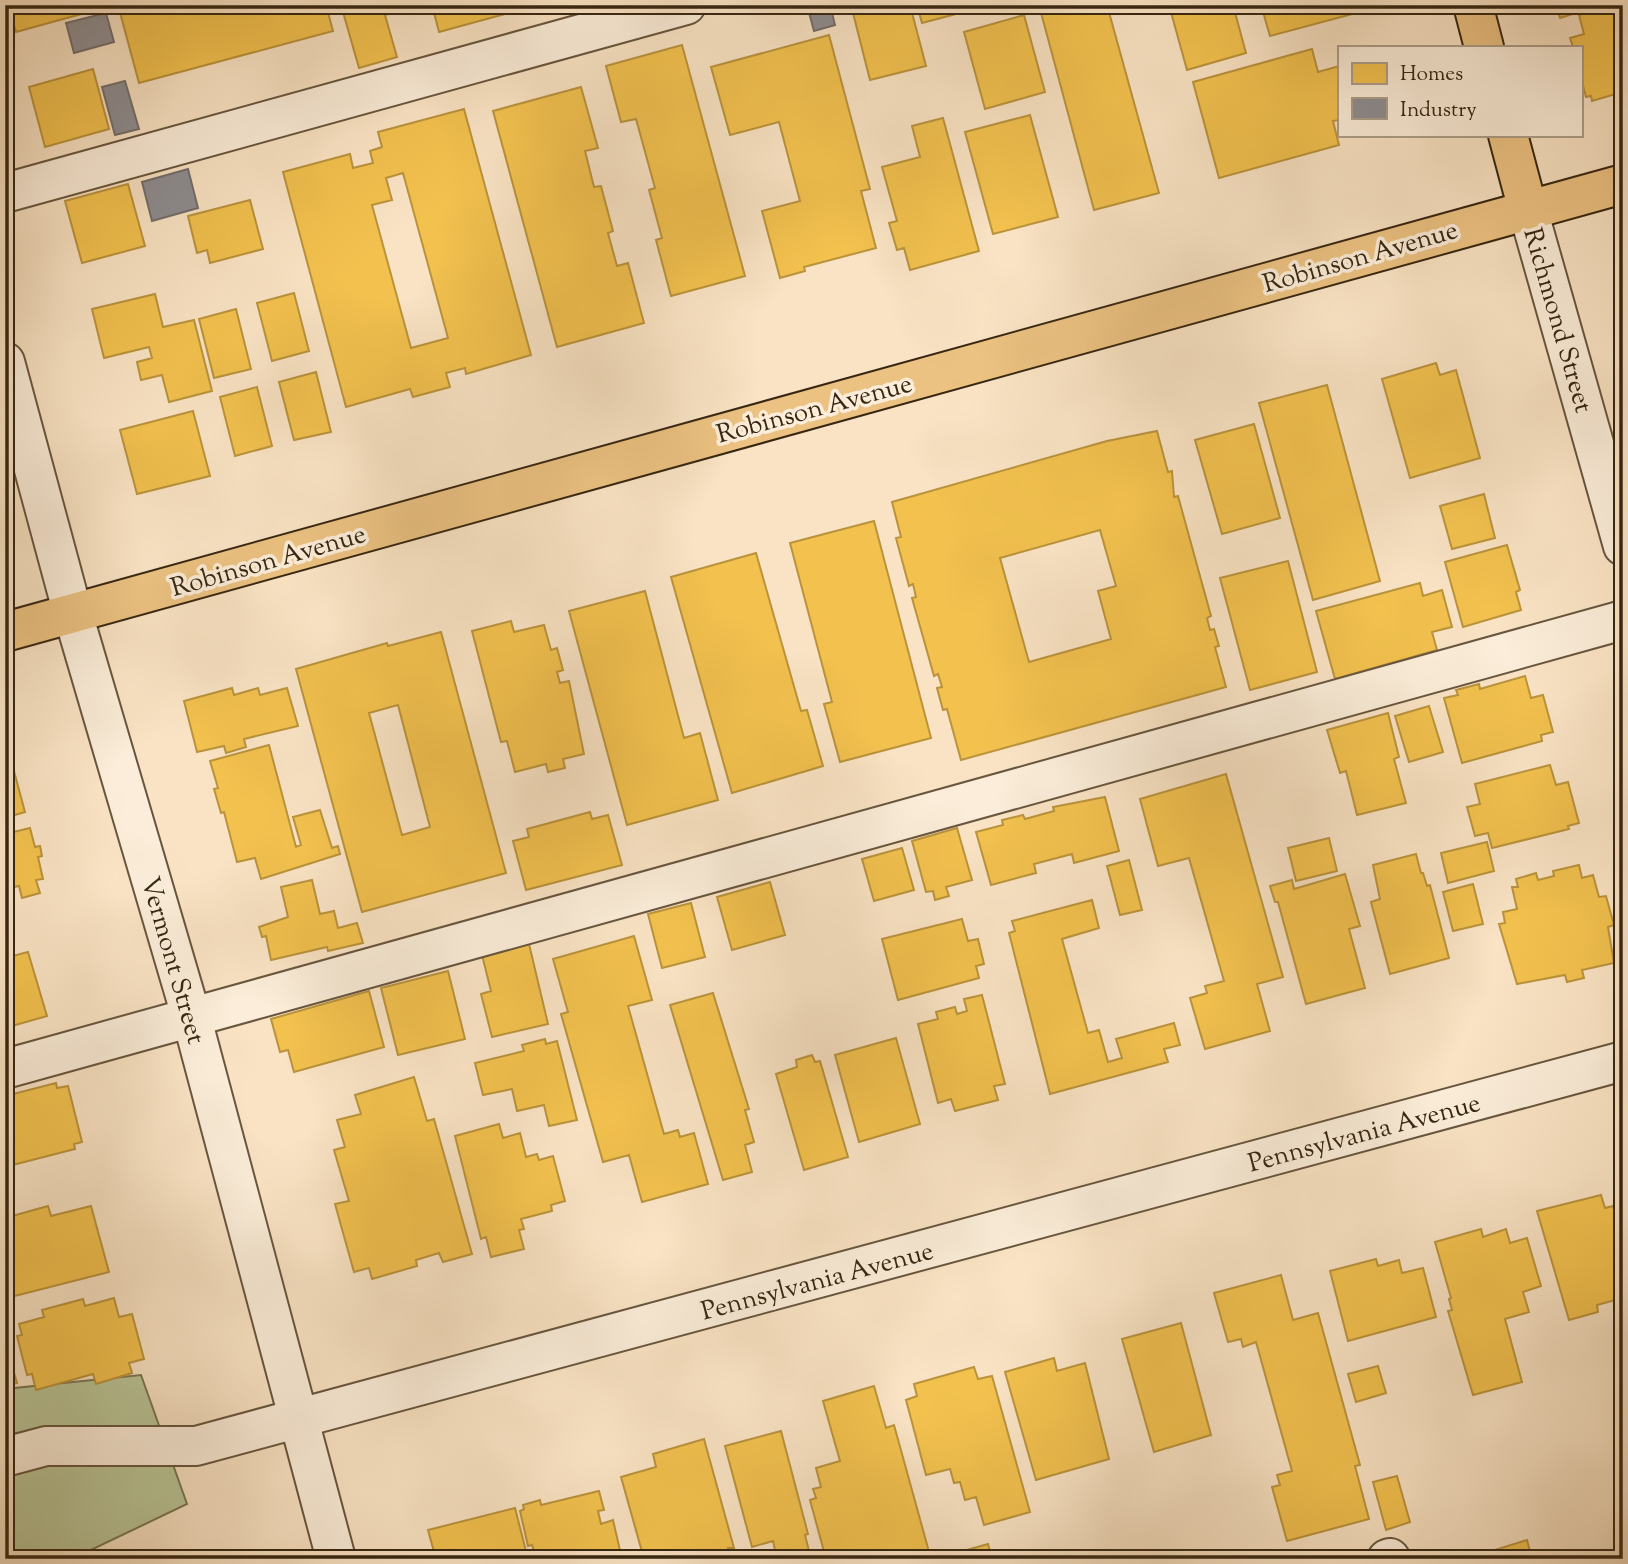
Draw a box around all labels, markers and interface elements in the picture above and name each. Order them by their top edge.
legend [1338,46,1582,136]
text: Homes [1400,60,1463,90]
text: Industry [1400,96,1477,126]
street label: Robinson Avenue [1259,213,1462,304]
street label: Richmond Street [1513,224,1601,418]
street label: Robinson Avenue [713,367,917,454]
street label: Robinson Avenue [167,517,370,608]
street label: Vermont Street [130,873,213,1049]
street label: Pennsylvania Avenue [1244,1086,1485,1183]
street label: Pennsylvania Avenue [697,1234,938,1331]

